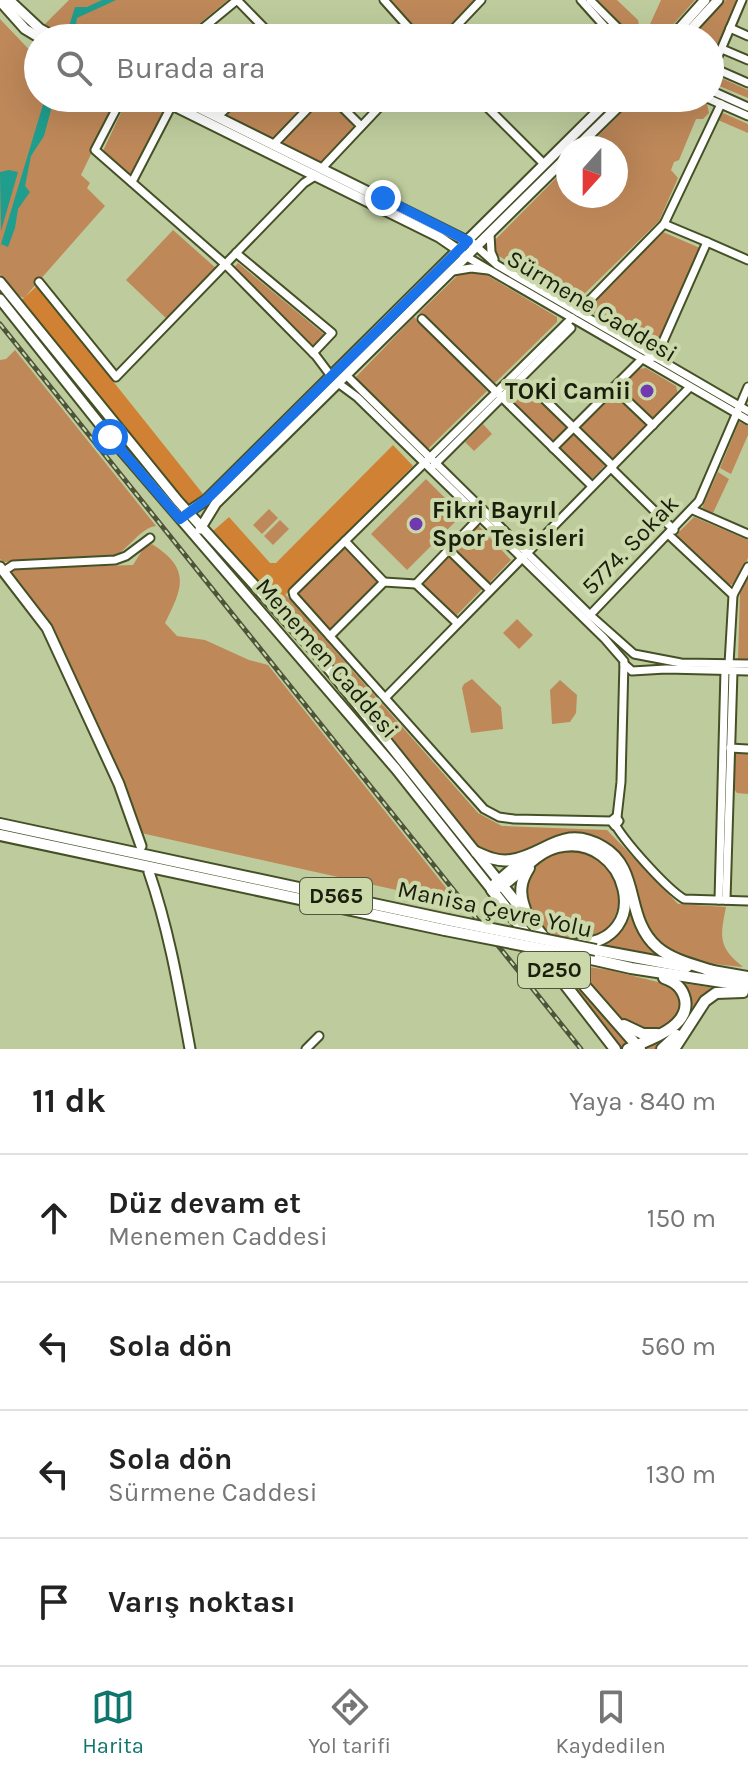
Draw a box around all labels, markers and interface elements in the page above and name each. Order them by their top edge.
search box [24,24,724,112]
icon: search [52,46,96,90]
text: Burada ara [116,50,265,86]
north arrow [556,136,628,208]
route end [365,180,401,216]
street label: Sürmene Caddesi [502,244,682,368]
place label: TOKİ Camii [505,377,631,405]
marker: TOKİ Camii [638,382,656,400]
route start [92,419,128,455]
street label: 5774. Sokak [576,489,684,601]
place label: Fikri Bayrıl Spor Tesisleri [432,496,585,552]
marker: Fikri Bayrıl Spor Tesisleri [407,515,425,533]
street label: Menemen Caddesi [250,572,404,744]
street label: Manisa Çevre Yolu [395,875,595,943]
road number: D565 [300,878,372,914]
road number: D250 [518,952,590,988]
text: 11 dk [32,1081,106,1121]
text: Yaya · 840 m [569,1086,716,1117]
text: Düz devam et [108,1185,301,1221]
icon: ahead [32,1196,76,1240]
text: 150 m [647,1203,716,1234]
text: Menemen Caddesi [108,1221,328,1252]
icon: left [32,1324,76,1368]
text: Sola dön [108,1328,232,1364]
text: 560 m [641,1331,716,1362]
text: Sola dön [108,1441,232,1477]
icon: left [32,1452,76,1496]
text: 130 m [646,1459,716,1490]
text: Sürmene Caddesi [108,1477,318,1508]
icon: arrive [32,1580,76,1624]
text: Varış noktası [108,1584,296,1620]
tab: Harita [82,1685,144,1759]
tab: Yol tarifi [308,1685,391,1759]
tab: Kaydedilen [555,1685,666,1759]

